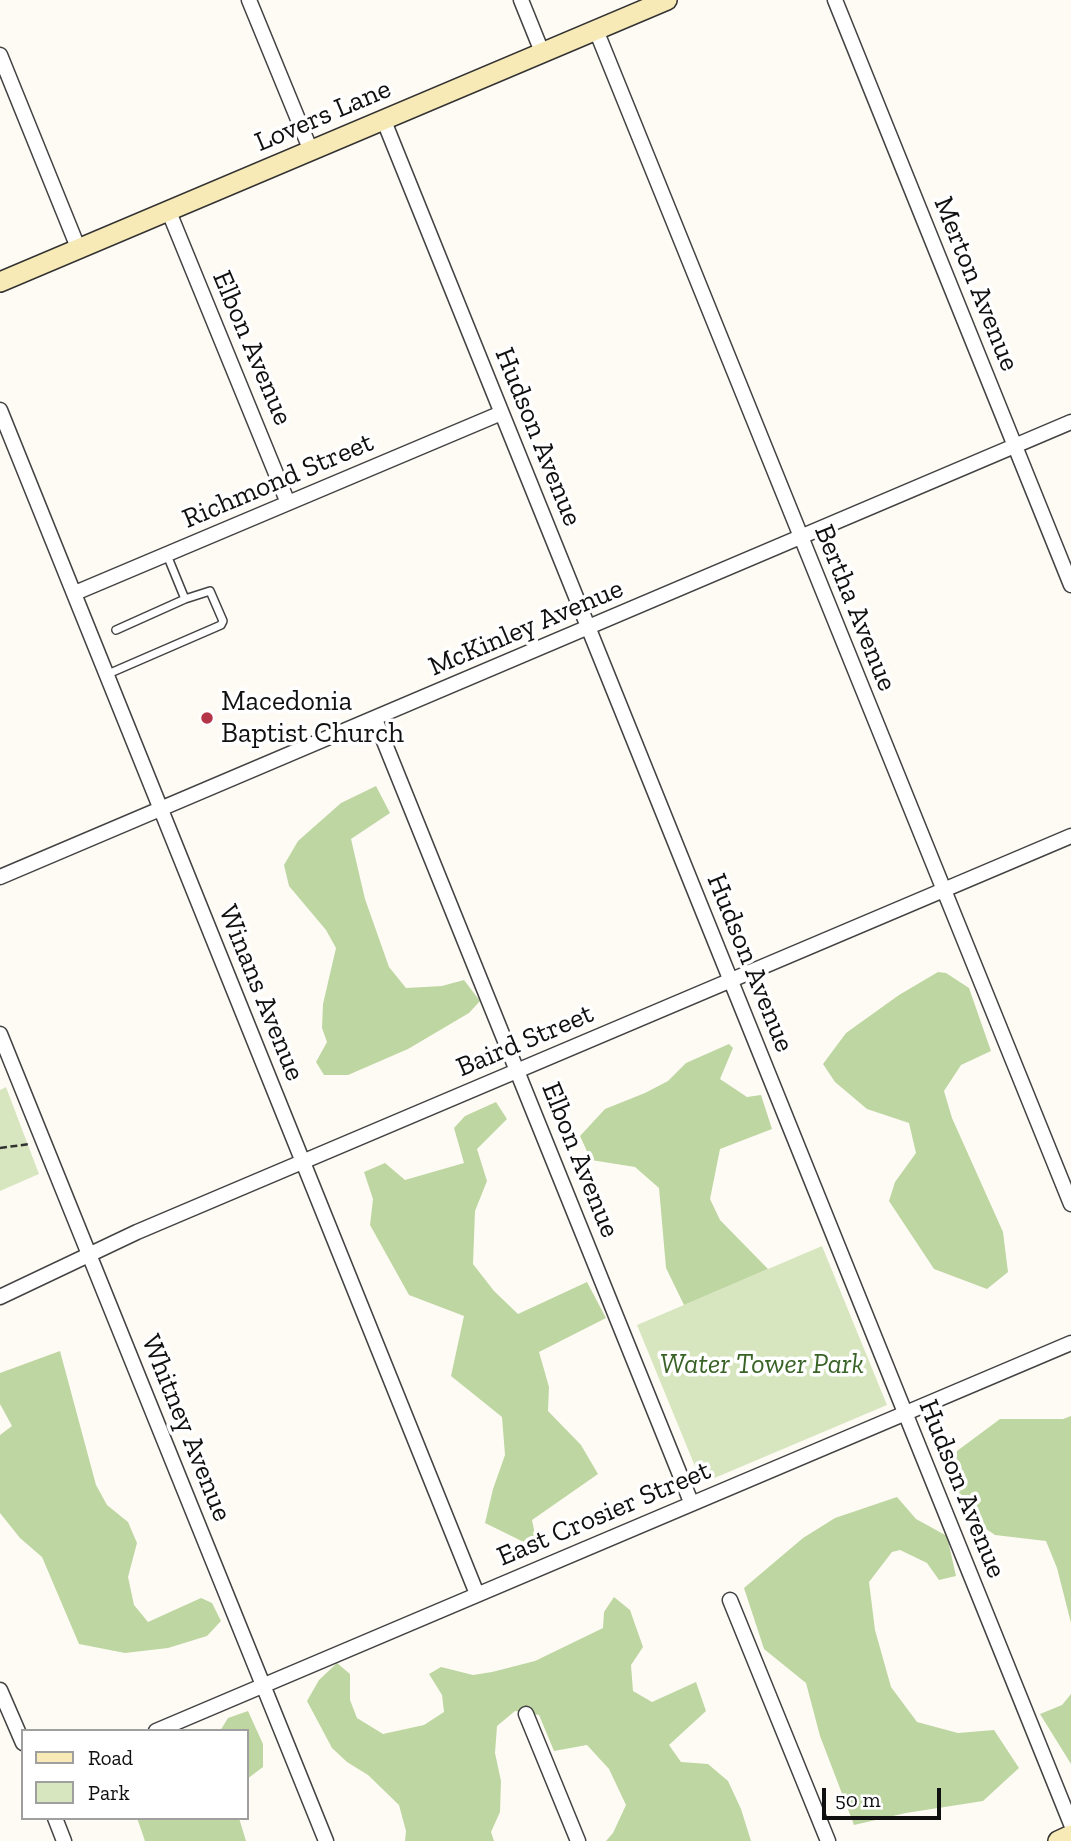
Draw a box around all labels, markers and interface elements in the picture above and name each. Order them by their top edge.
street label: Lovers Lane [250,72,396,160]
street label: Merton Avenue [926,192,1026,376]
street label: Elbon Avenue [204,266,300,430]
street label: Hudson Avenue [487,343,589,531]
street label: Richmond Street [178,426,378,536]
street label: Bertha Avenue [806,520,904,696]
street label: McKinley Avenue [424,572,628,684]
place label: Macedonia Baptist Church [221,685,404,751]
marker: Macedonia Baptist Church [199,710,215,726]
street label: Hudson Avenue [699,869,801,1057]
street label: Winans Avenue [211,900,311,1086]
street label: Baird Street [451,997,599,1085]
street label: Elbon Avenue [534,1078,626,1242]
street label: Whitney Avenue [133,1330,239,1526]
park label: Water Tower Park [660,1348,864,1382]
street label: Hudson Avenue [911,1395,1013,1583]
street label: East Crosier Street [492,1454,716,1574]
legend [21,1729,248,1820]
text: Road [88,1745,133,1770]
scale bar [826,1774,945,1818]
text: Park [88,1780,130,1805]
text: 50 m [835,1787,881,1812]

